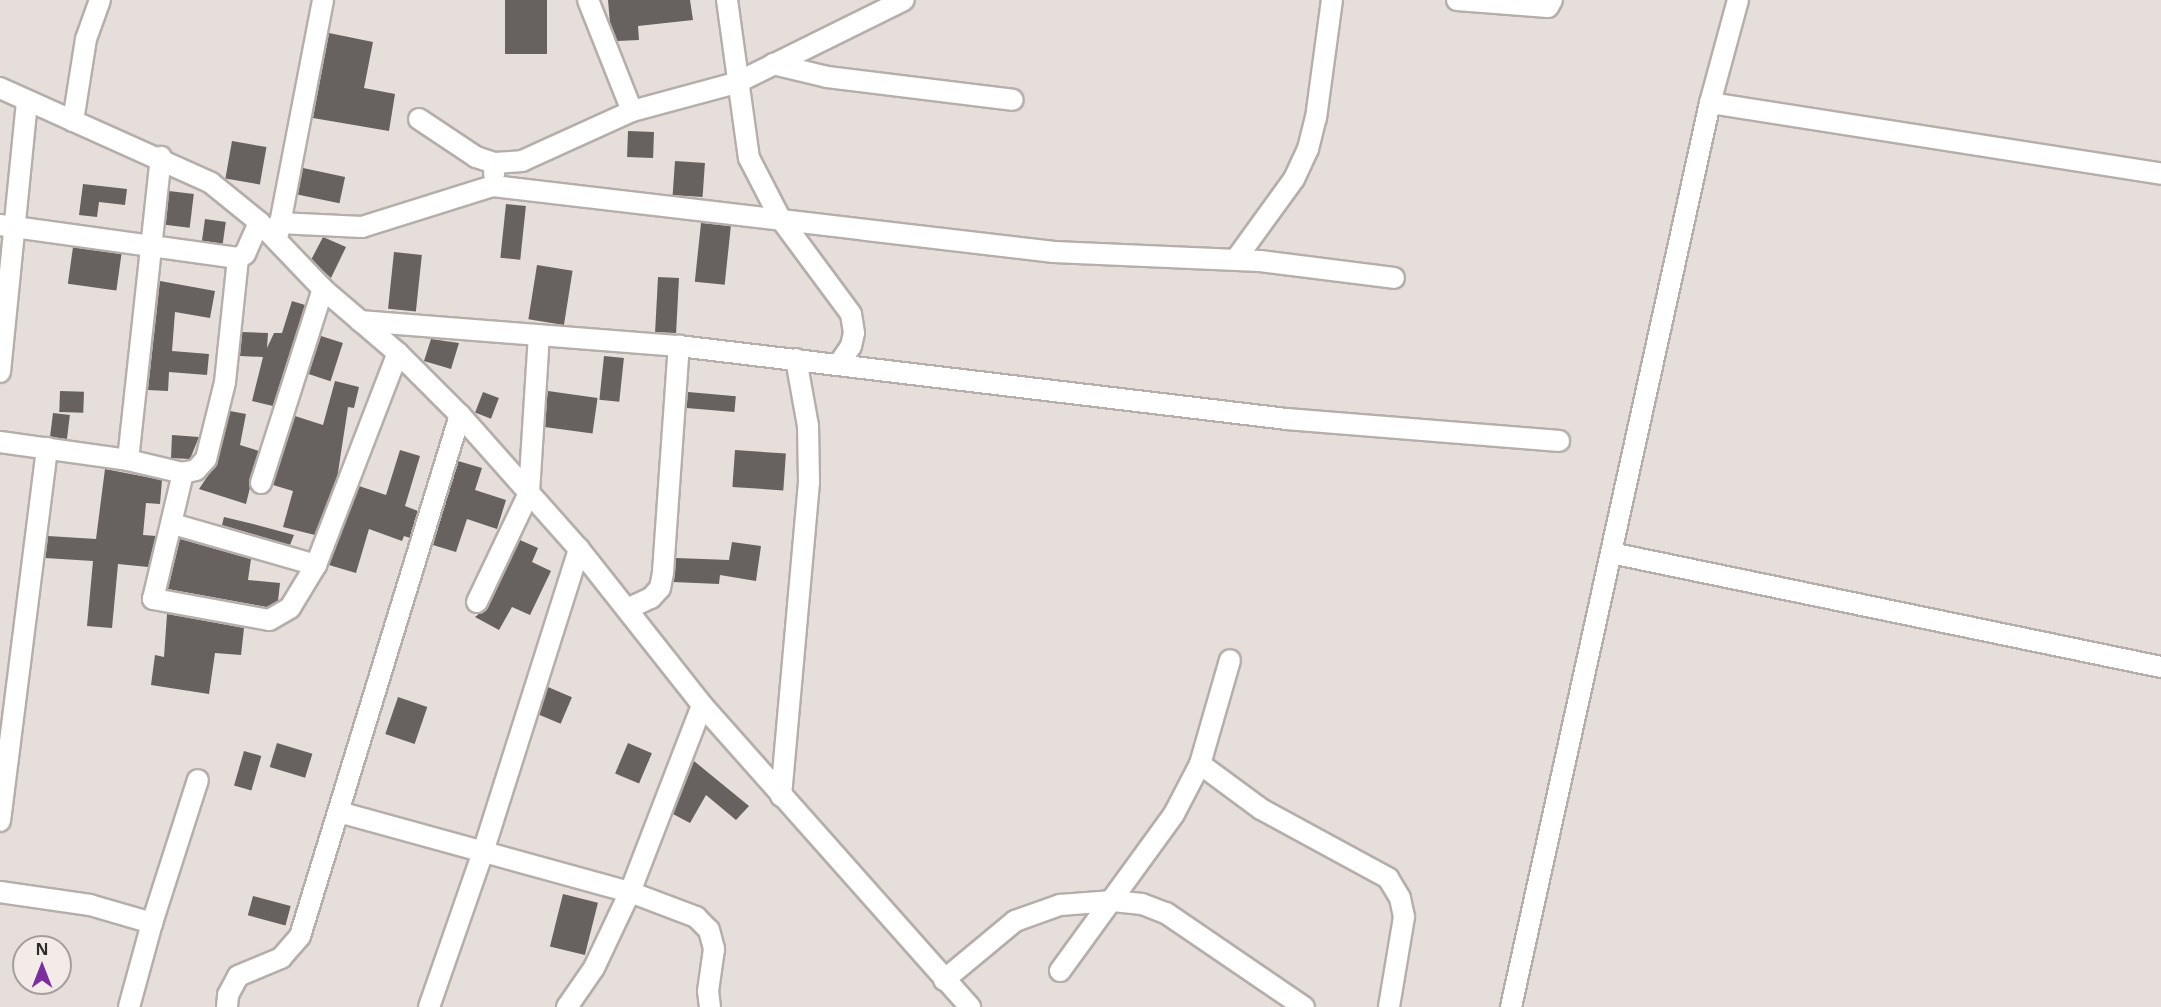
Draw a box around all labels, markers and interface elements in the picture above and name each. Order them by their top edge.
north arrow [12,935,72,995]
text: N [35,938,49,960]

